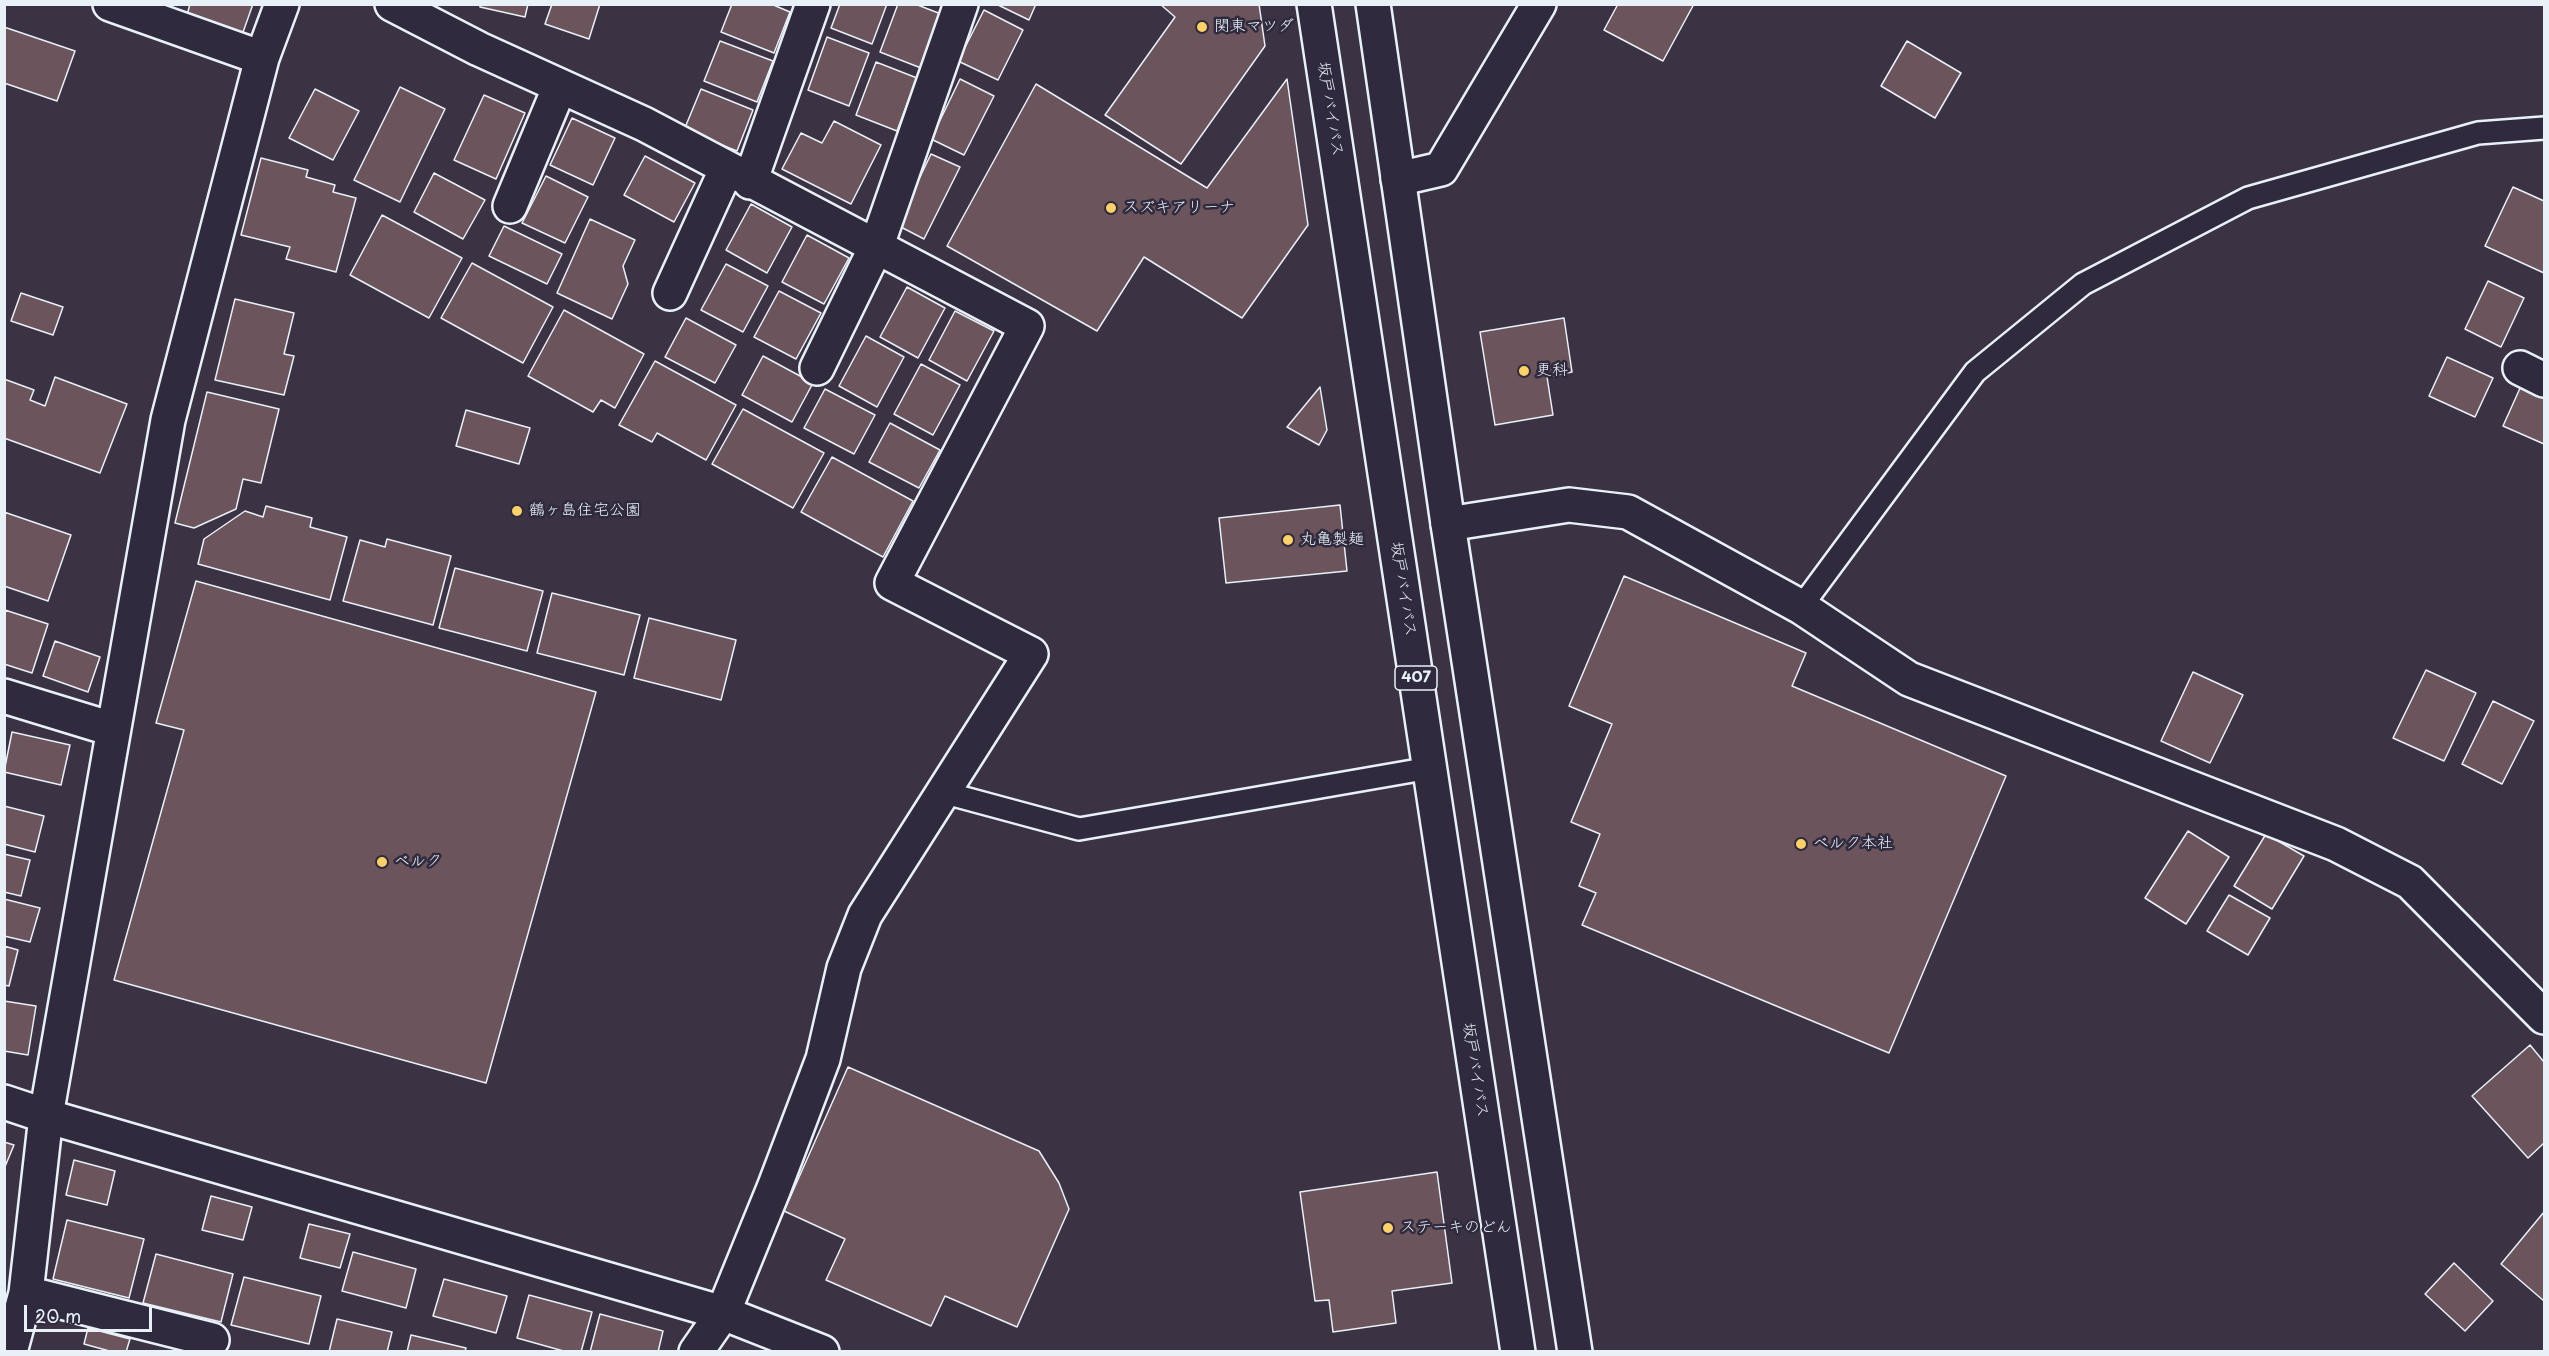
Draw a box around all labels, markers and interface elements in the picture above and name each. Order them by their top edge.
place label: 関東マツダ [1214,17,1294,37]
marker: 関東マツダ [1195,20,1209,34]
street label: 坂戸バイパス [1313,60,1347,158]
place label: スズキアリーナ [1123,198,1235,218]
marker: スズキアリーナ [1104,201,1118,215]
place label: 更科 [1536,361,1568,381]
marker: 更科 [1517,364,1531,378]
place label: 鶴ヶ島住宅公園 [529,501,641,521]
marker: 鶴ヶ島住宅公園 [510,504,524,518]
place label: 丸亀製麺 [1300,530,1364,550]
marker: 丸亀製麺 [1281,533,1295,547]
street label: 坂戸バイパス [1386,540,1420,638]
road number: 407 [1395,666,1437,690]
place label: ベルク本社 [1813,834,1893,854]
marker: ベルク本社 [1794,837,1808,851]
place label: ベルク [394,852,442,872]
marker: ベルク [375,855,389,869]
street label: 坂戸バイパス [1458,1021,1492,1119]
place label: ステーキのどん [1400,1218,1512,1238]
marker: ステーキのどん [1381,1221,1395,1235]
scale bar [27,1293,154,1331]
text: 20 m [35,1302,81,1329]

